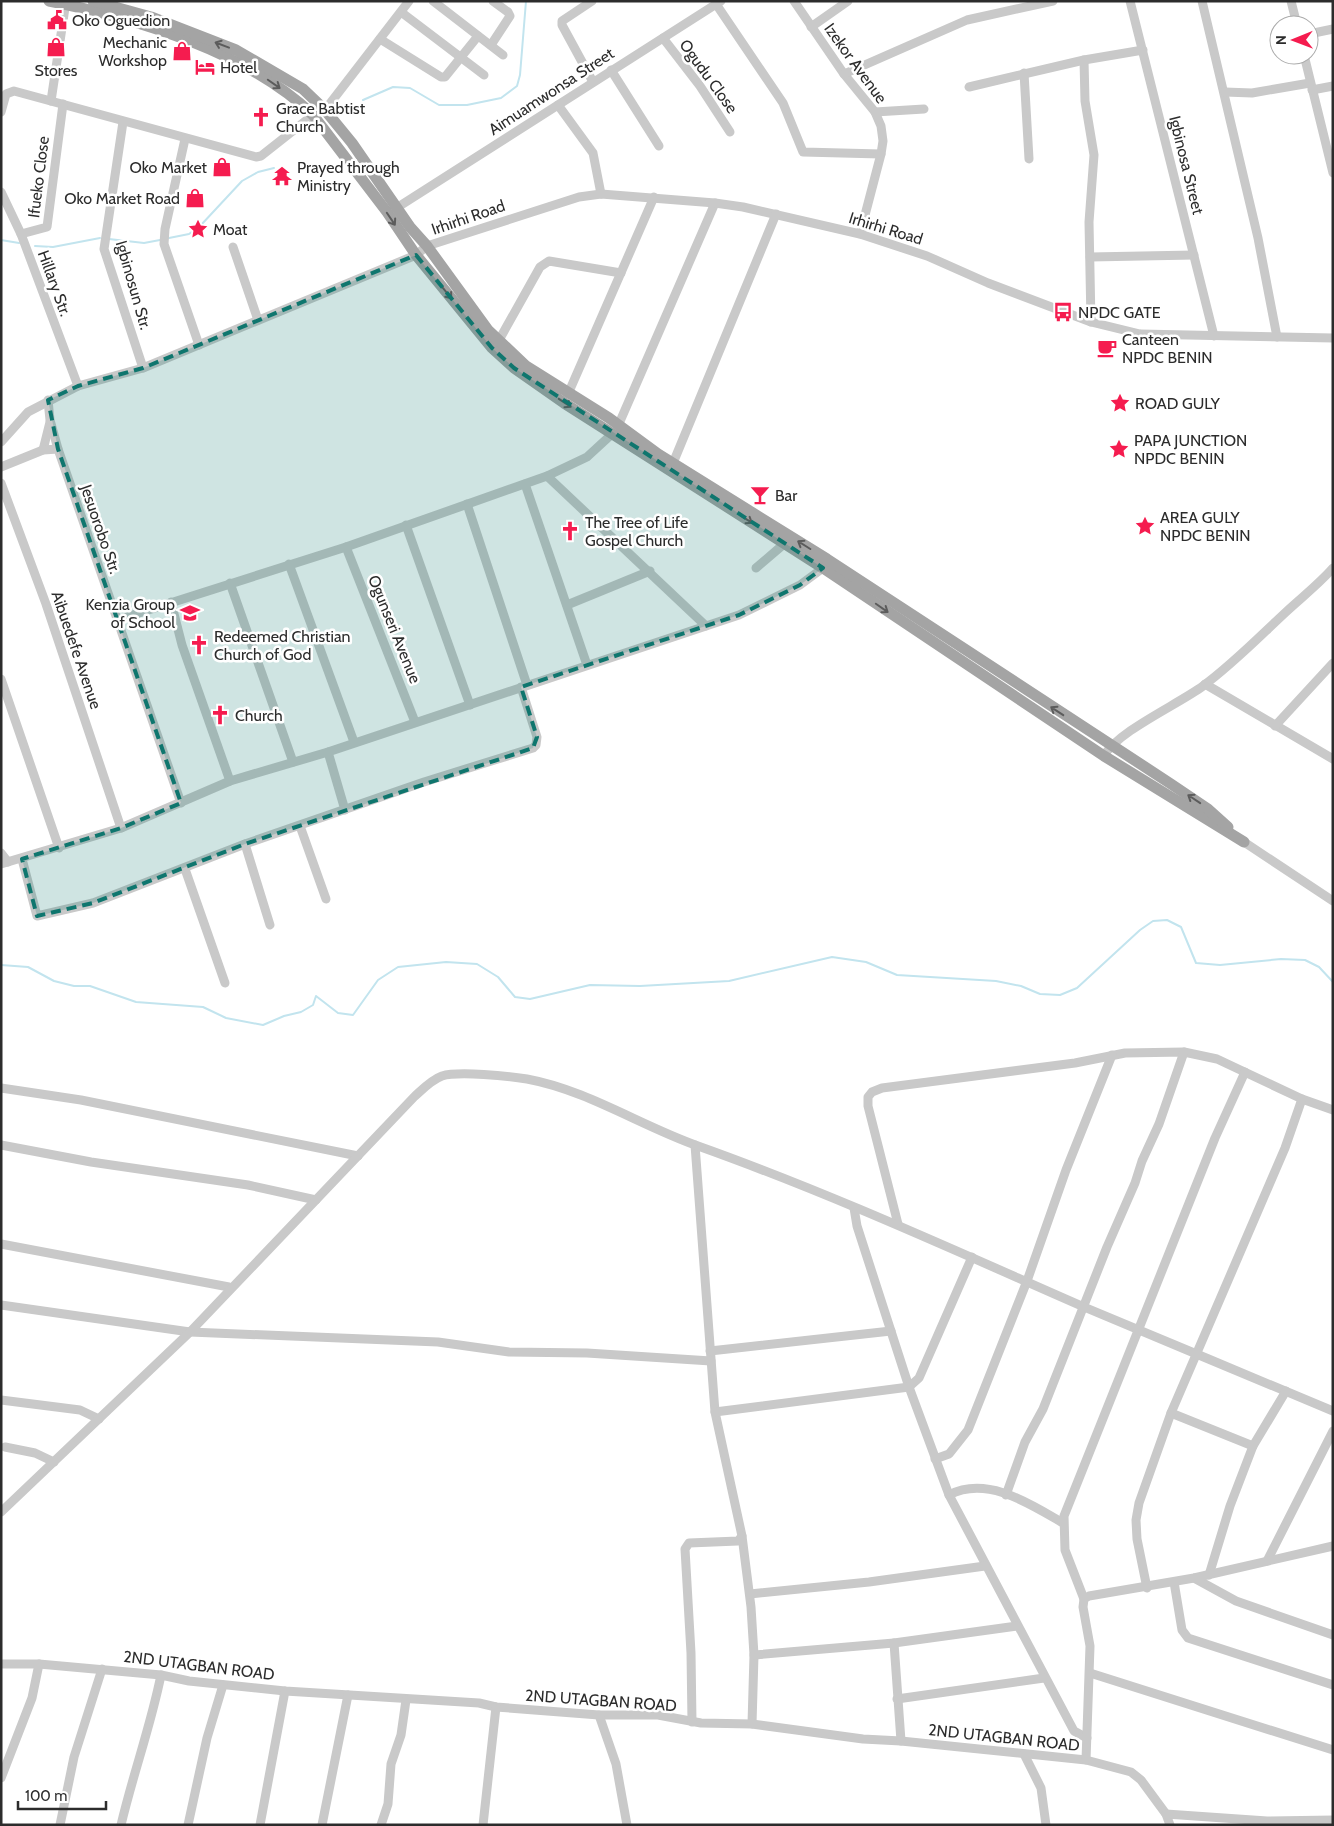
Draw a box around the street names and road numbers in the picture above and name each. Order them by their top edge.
street label: Izekor Avenue [820,19,891,107]
street label: Ogudu Close [675,36,742,117]
street label: Aimuamwonsa Street [485,43,618,139]
street label: Igbinosa Street [1165,114,1208,217]
street label: Ifueko Close [24,135,53,219]
street label: Irhirhi Road [429,196,507,239]
street label: Irhirhi Road [847,208,925,249]
street label: Igbinosun Str. [112,238,155,332]
street label: Hillary Str. [34,248,75,319]
street label: Jesuorobo Str. [76,481,125,576]
street label: Ogunseri Avenue [364,572,425,686]
street label: Aibuedefe Avenue [47,589,106,712]
street label: 2ND UTAGBAN ROAD [122,1647,276,1684]
street label: 2ND UTAGBAN ROAD [524,1686,678,1715]
street label: 2ND UTAGBAN ROAD [927,1720,1081,1755]

